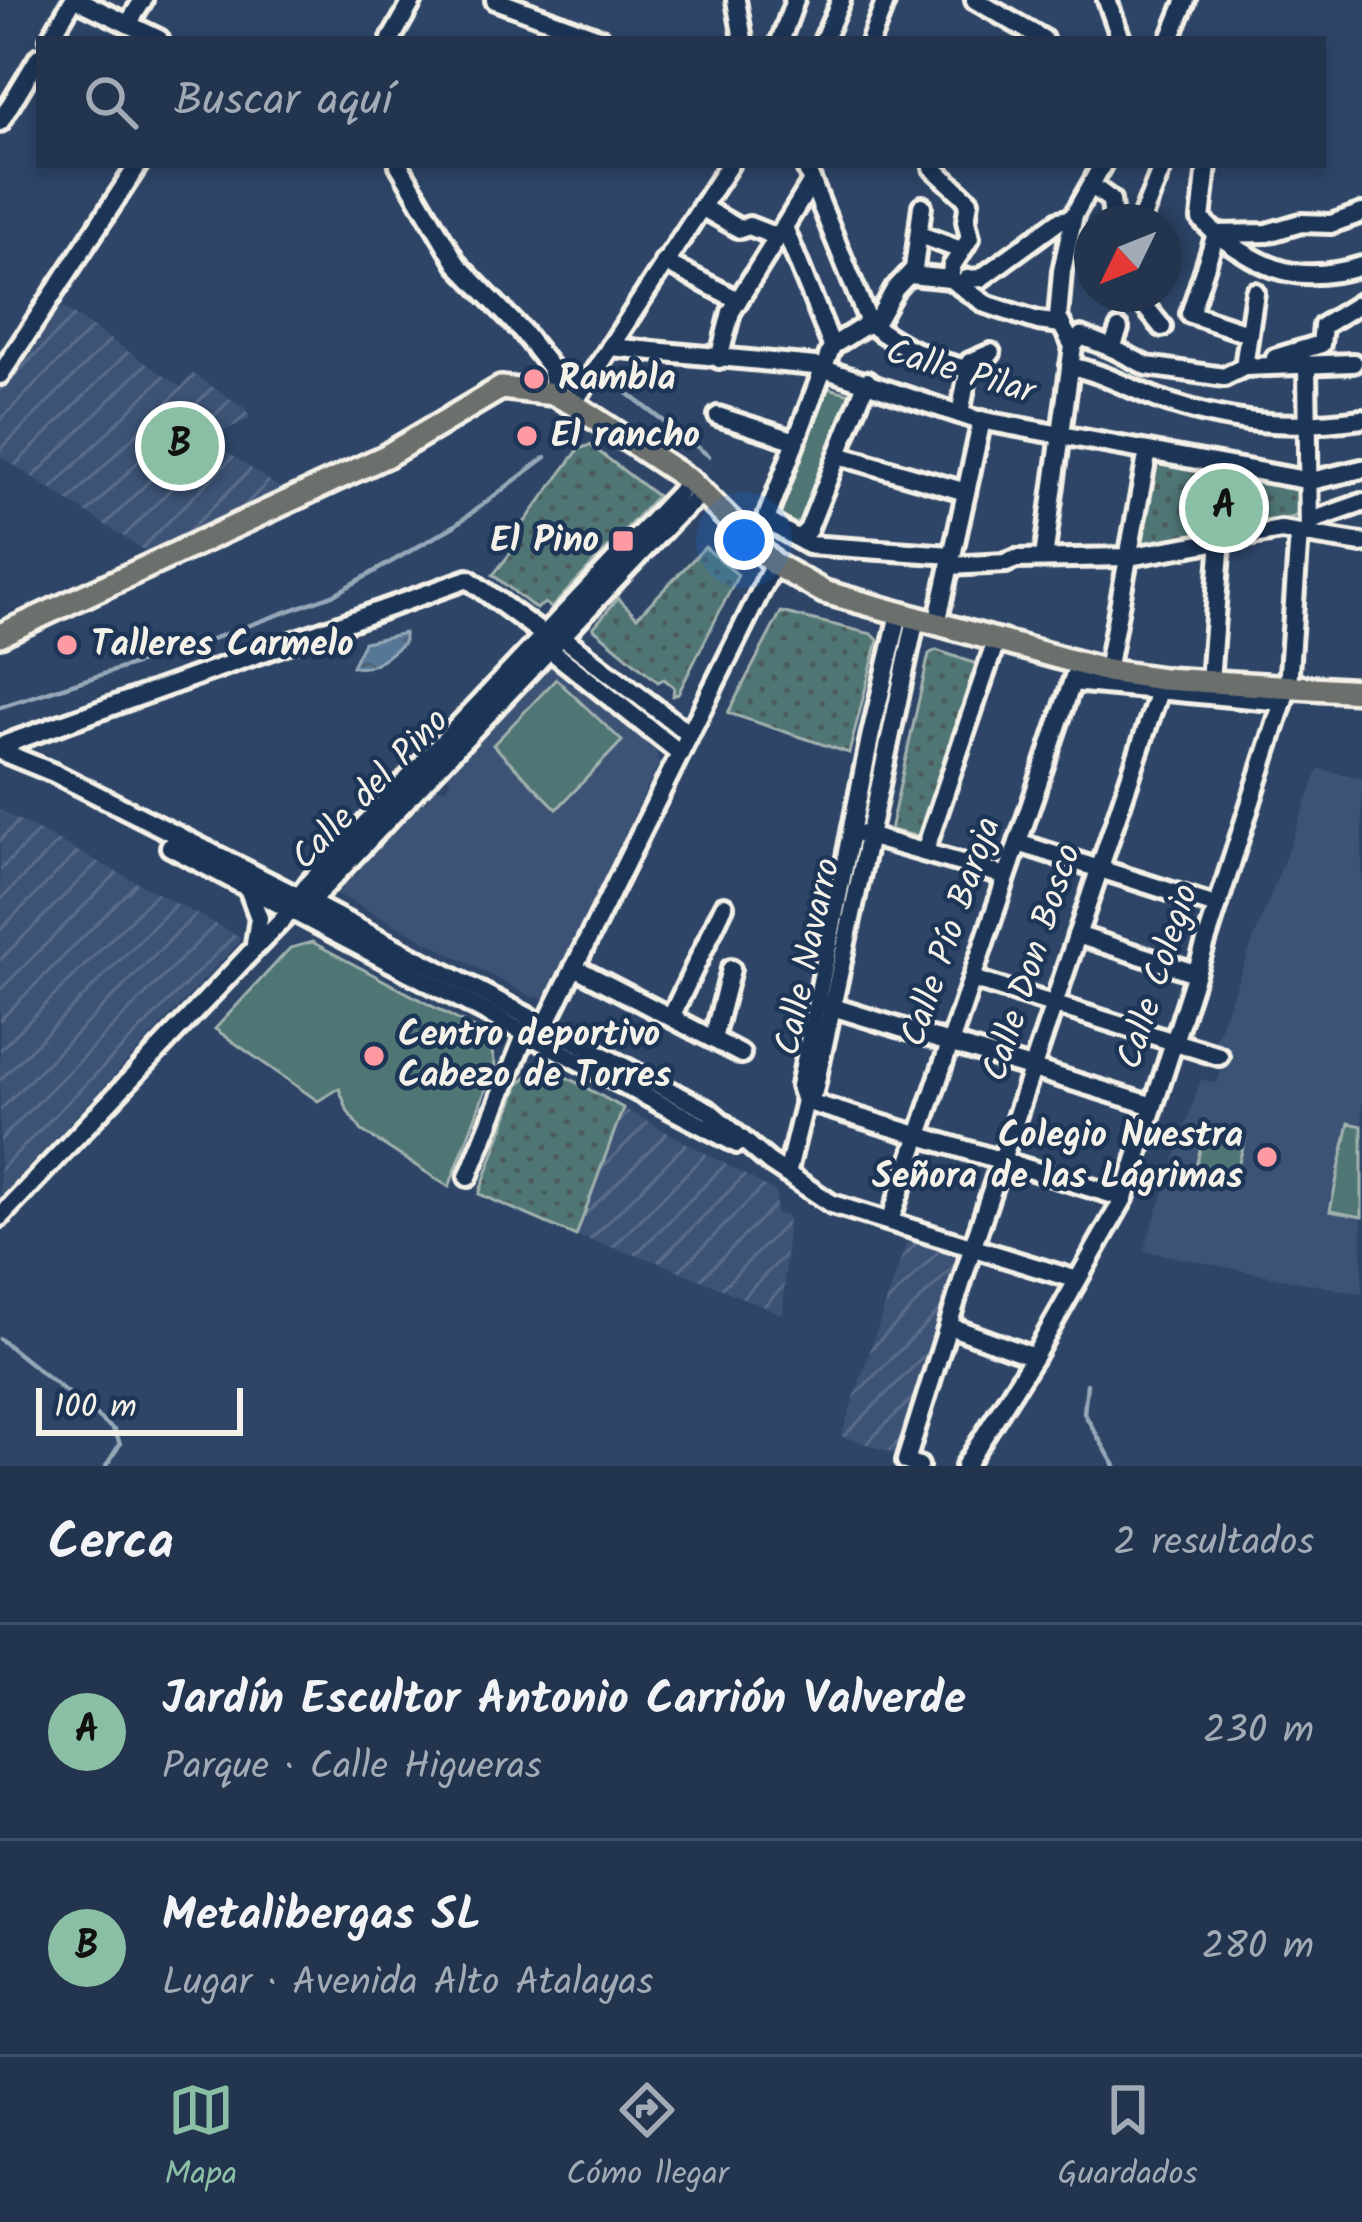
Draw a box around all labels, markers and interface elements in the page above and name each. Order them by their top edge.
search box [36,36,1326,168]
text: Buscar aquí [174,66,392,138]
icon: search [78,69,144,135]
north arrow [1074,204,1182,312]
street label: Calle Pilar [879,325,1043,422]
place label: Rambla [558,351,676,408]
marker: Rambla [521,366,547,392]
pin: B [141,401,219,491]
place label: El rancho [551,408,700,465]
marker: El rancho [514,423,540,449]
pin: A [1185,463,1263,553]
your location [714,510,774,570]
place label: El Pino [490,513,599,570]
marker: El Pino [610,528,636,554]
place label: Talleres Carmelo [91,617,354,674]
marker: Talleres Carmelo [54,632,80,658]
street label: Calle del Pino [278,695,464,885]
street label: Calle Pío Baroja [886,809,1018,1055]
street label: Calle Don Bosco [968,837,1098,1089]
street label: Calle Navarro [760,853,858,1061]
street label: Calle Colegio [1102,877,1216,1077]
place label: Centro deportivo Cabezo de Torres [398,1007,672,1105]
marker: Centro deportivo Cabezo de Torres [361,1043,387,1069]
place label: Colegio Nuestra Señora de las Lágrimas [872,1108,1243,1206]
marker: Colegio Nuestra Señora de las Lágrimas [1254,1144,1280,1170]
scale bar [36,1382,243,1435]
text: 100 m [54,1382,137,1435]
text: Cerca [48,1504,174,1585]
text: 2 resultados [1113,1513,1314,1575]
text: Jardín Escultor Antonio Carrión Valverde [162,1665,966,1737]
text: A [75,1701,99,1763]
text: 230 m [1203,1701,1314,1763]
text: Parque · Calle Higueras [162,1737,542,1799]
text: Metalibergas SL [162,1881,481,1953]
text: B [75,1917,99,1979]
text: 280 m [1202,1917,1314,1979]
text: Lugar · Avenida Alto Atalayas [162,1953,653,2015]
tab: Mapa [165,2077,237,2202]
tab: Cómo llegar [566,2077,729,2202]
tab: Guardados [1058,2077,1197,2202]

